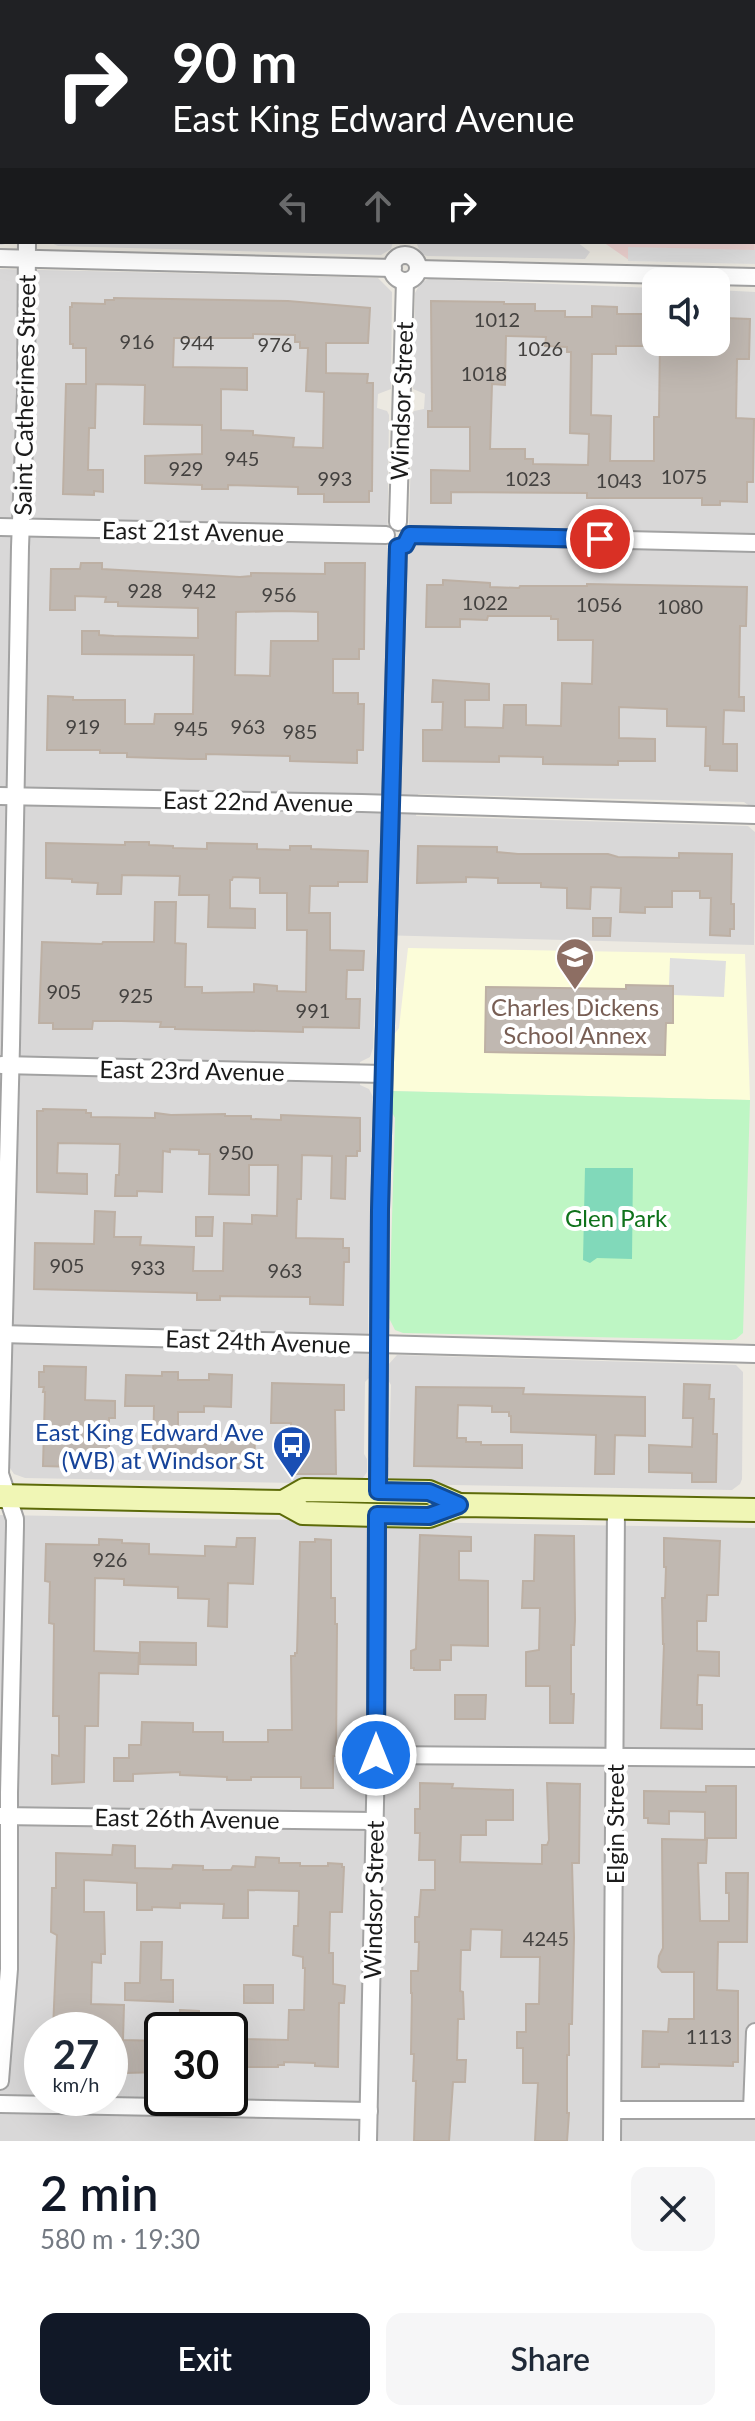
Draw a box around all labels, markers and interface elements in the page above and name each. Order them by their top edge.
text: 90 m [172,28,297,95]
icon: right [40,32,144,136]
text: East King Edward Avenue [172,96,575,140]
icon: left [272,184,316,228]
icon: ahead [356,184,400,228]
icon: right [440,184,484,228]
map controls [642,268,730,356]
button: sound [642,268,730,356]
street label: Saint Catherines Street [7,274,41,516]
house number: 1012 [474,307,520,331]
street label: Windsor Street [384,321,418,481]
house number: 916 [120,329,154,353]
house number: 944 [180,330,215,354]
house number: 976 [258,332,292,356]
house number: 1026 [517,336,563,360]
house number: 1018 [461,361,507,385]
house number: 945 [225,446,259,470]
house number: 929 [169,456,203,480]
house number: 1075 [661,464,707,488]
house number: 993 [318,466,352,490]
house number: 1023 [505,466,551,490]
house number: 1043 [596,468,642,492]
pin [566,505,634,573]
street label: East 21st Avenue [102,515,284,547]
icon: arrive [578,517,622,561]
house number: 928 [128,578,162,602]
house number: 942 [182,578,216,602]
house number: 956 [262,582,296,606]
house number: 1022 [462,590,508,614]
house number: 1056 [576,592,622,616]
house number: 1080 [657,594,703,618]
house number: 919 [66,714,100,738]
house number: 963 [231,714,265,738]
house number: 945 [174,716,208,740]
house number: 985 [283,719,317,743]
street label: East 22nd Avenue [163,785,353,817]
school or university icon: Charles Dickens School Annex [554,936,596,991]
house number: 905 [47,979,81,1003]
house number: 925 [119,983,153,1007]
place label: Charles Dickens School Annex [491,992,659,1049]
house number: 991 [296,998,330,1022]
street label: East 23rd Avenue [99,1054,285,1086]
house number: 950 [219,1140,253,1164]
park label: Glen Park [565,1203,668,1232]
house number: 905 [50,1253,84,1277]
house number: 933 [131,1255,165,1279]
house number: 963 [268,1258,302,1282]
street label: East 24th Avenue [165,1323,351,1359]
place label: East King Edward Ave (WB) at Windsor St [35,1417,264,1474]
bus stop icon: East King Edward Ave (WB) at Windsor St [271,1424,313,1479]
house number: 926 [93,1547,127,1571]
position arrow [334,1713,418,1797]
street label: Elgin Street [600,1763,629,1884]
street label: East 26th Avenue [94,1802,280,1834]
street label: Windsor Street [357,1820,389,1980]
house number: 4245 [523,1926,569,1950]
speed limit sign: 30 [144,2012,248,2116]
house number: 1113 [686,2024,732,2048]
text: 27 [53,2030,99,2078]
text: km/h [53,2072,99,2096]
text: 2 min [40,2164,158,2221]
button: close [631,2167,715,2251]
text: 580 m · 19:30 [40,2223,200,2255]
button: Exit [40,2313,370,2405]
button: Share [386,2313,715,2405]

